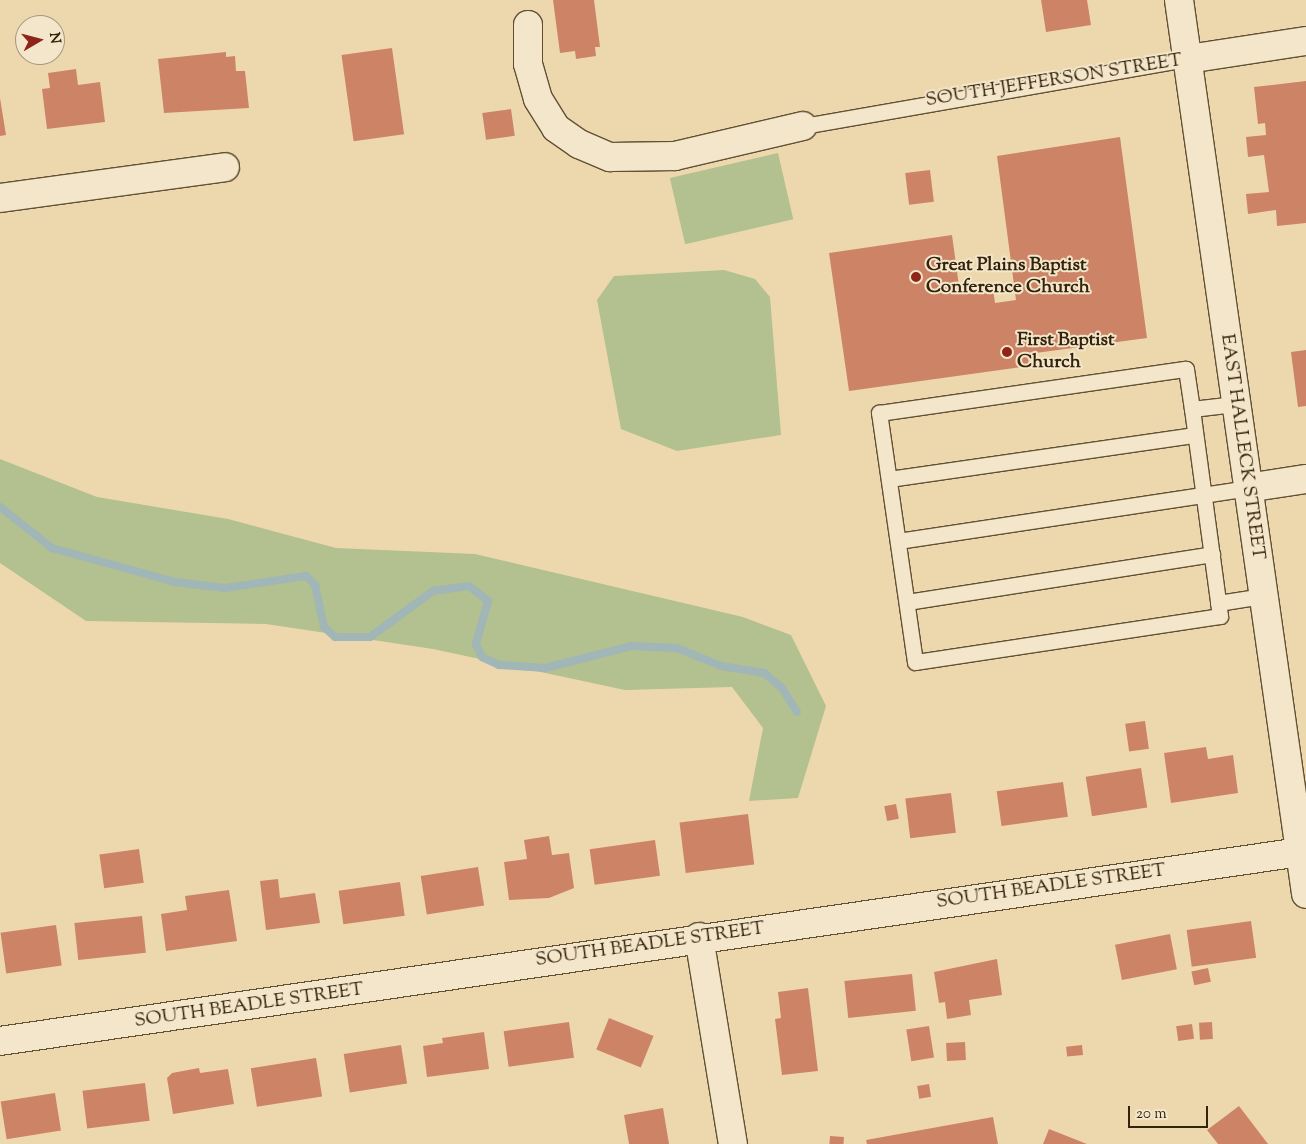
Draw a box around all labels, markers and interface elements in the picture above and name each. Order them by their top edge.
north arrow [15,15,65,65]
text: N [43,31,65,45]
street label: SOUTH JEFFERSON STREET [924,49,1184,113]
place label: Great Plains Baptist Conference Church [926,255,1090,299]
marker: Great Plains Baptist Conference Church [910,271,922,283]
place label: First Baptist Church [1017,330,1115,374]
street label: EAST HALLECK STREET [1215,333,1269,561]
marker: First Baptist Church [1001,346,1013,358]
street label: SOUTH BEADLE STREET [935,860,1167,914]
street label: SOUTH BEADLE STREET [534,918,766,972]
street label: SOUTH BEADLE STREET [133,979,365,1033]
scale bar [1131,1096,1211,1128]
text: 20 m [1136,1104,1167,1125]

